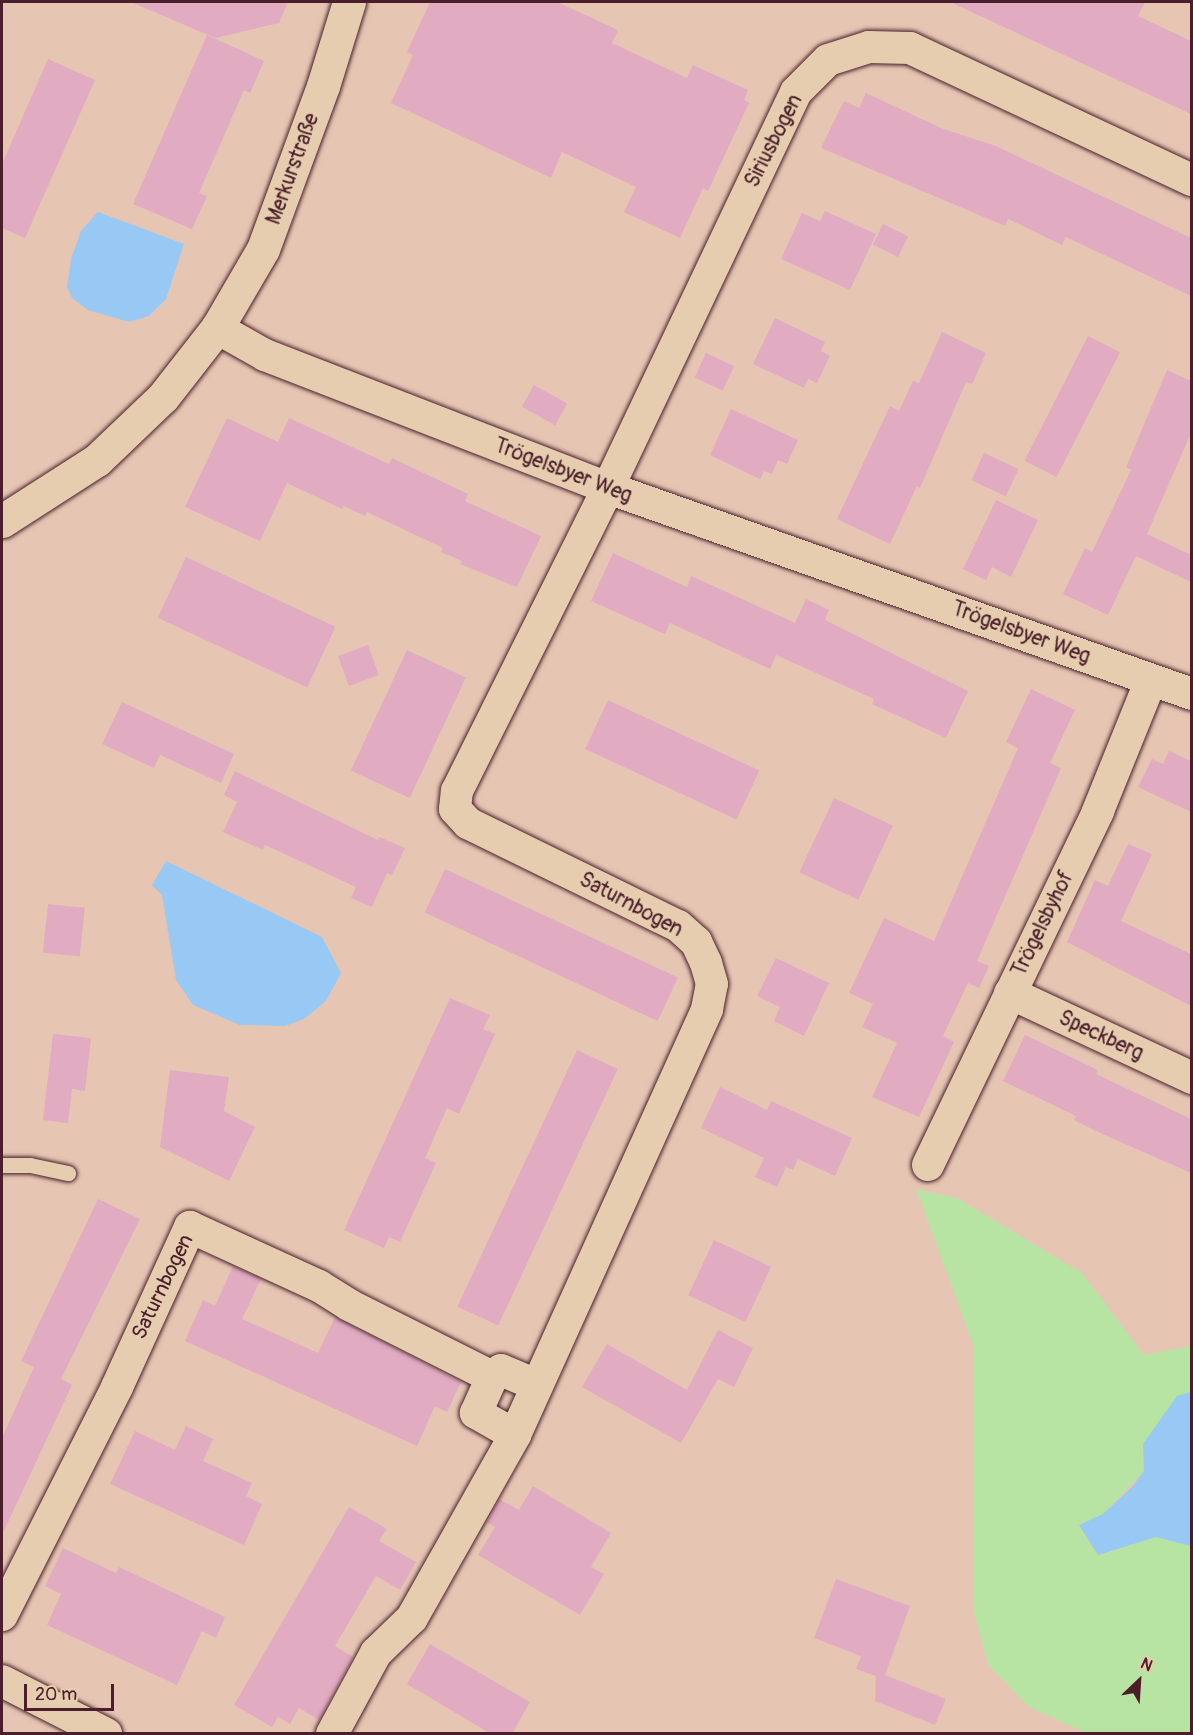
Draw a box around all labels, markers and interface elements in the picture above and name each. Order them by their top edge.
street label: Siriusbogen [740,90,808,192]
street label: Merkurstraße [261,110,325,228]
street label: Trögelsbyer Weg [490,433,636,509]
street label: Trögelsbyer Weg [948,596,1094,670]
street label: Saturnbogen [575,867,687,943]
street label: Trögelsbyhof [1007,867,1079,981]
street label: Speckberg [1055,1005,1147,1067]
street label: Saturnbogen [127,1230,199,1344]
north arrow [1109,1651,1169,1711]
text: N [1137,1653,1156,1676]
scale bar [27,1672,117,1710]
text: 20 m [35,1683,77,1706]

